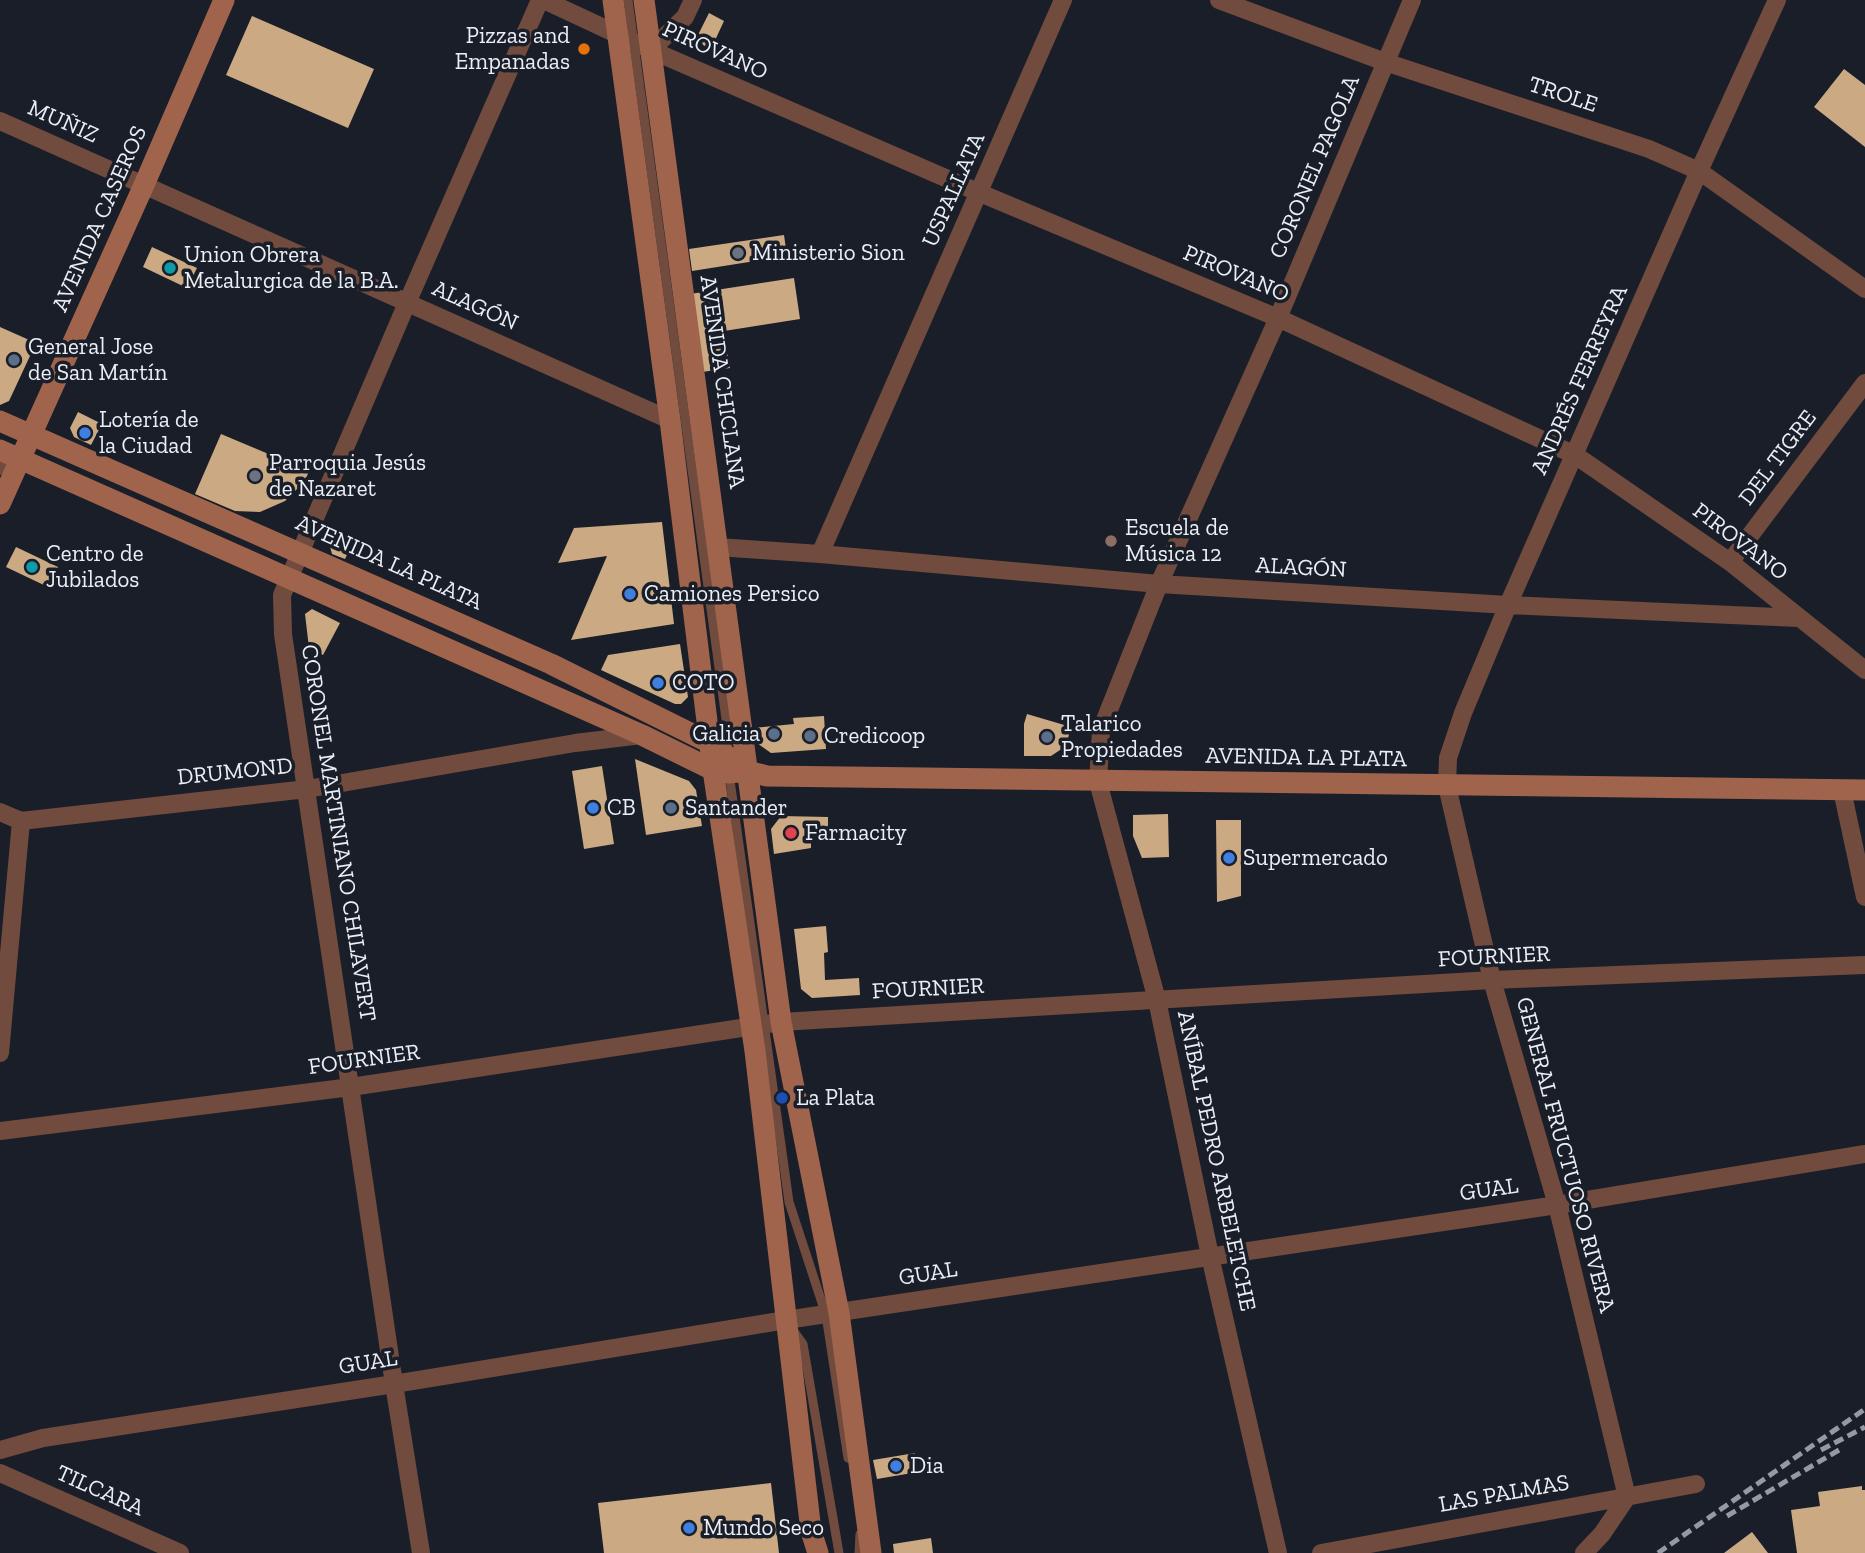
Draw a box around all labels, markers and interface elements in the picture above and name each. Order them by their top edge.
street label: PIROVANO [658,16,772,86]
place label: Pizzas and Empanadas [455,22,570,76]
marker: Pizzas and Empanadas [576,41,592,57]
street label: CORONEL PAGOLA [1264,71,1366,263]
street label: TROLE [1525,71,1601,119]
street label: MUÑIZ [23,94,103,150]
street label: AVENIDA CASEROS [47,122,153,316]
street label: USPALLATA [917,129,991,251]
place label: Ministerio Sion [752,239,905,267]
street label: PIROVANO [1179,239,1293,309]
place label: Union Obrera Metalurgica de la B.A. [184,241,398,295]
marker: Ministerio Sion [730,245,746,261]
marker: Union Obrera Metalurgica de la B.A. [162,260,178,276]
street label: AVENIDA CHICLANA [693,274,751,490]
street label: ALAGÓN [428,275,522,337]
street label: ANDRÉS FERREYRA [1526,281,1634,479]
place label: General Jose de San Martín [28,333,167,387]
marker: General Jose de San Martín [6,352,22,368]
street label: DEL TIGRE [1733,405,1823,511]
place label: Lotería de la Ciudad [99,406,199,460]
marker: Lotería de la Ciudad [77,425,93,441]
place label: Parroquia Jesús de Nazaret [269,449,426,503]
marker: Parroquia Jesús de Nazaret [247,468,263,484]
street label: PIROVANO [1687,497,1793,587]
street label: AVENIDA LA PLATA [291,509,487,617]
place label: Escuela de Música 12 [1125,514,1229,568]
marker: Escuela de Música 12 [1103,533,1119,549]
place label: Centro de Jubilados [46,540,143,594]
street label: ALAGÓN [1255,552,1347,584]
marker: Centro de Jubilados [24,559,40,575]
place label: Camiones Persico [644,580,819,608]
marker: Camiones Persico [622,586,638,602]
street label: CORONEL MARTINIANO CHILAVERT [295,643,381,1023]
place label: COTO [672,669,734,697]
marker: COTO [650,675,666,691]
place label: Talarico Propiedades [1061,710,1183,764]
place label: Galicia [692,720,760,748]
place label: Credicoop [824,722,925,750]
marker: Galicia [766,726,782,742]
marker: Credicoop [802,728,818,744]
marker: Talarico Propiedades [1039,729,1055,745]
street label: AVENIDA LA PLATA [1205,742,1407,774]
street label: DRUMOND [176,752,294,792]
place label: CB [607,794,636,822]
place label: Santander [685,794,787,822]
marker: CB [585,800,601,816]
marker: Santander [663,800,679,816]
place label: Farmacity [805,819,907,847]
marker: Farmacity [783,825,799,841]
place label: Supermercado [1243,844,1388,872]
marker: Supermercado [1221,850,1237,866]
street label: FOURNIER [1437,940,1551,974]
street label: FOURNIER [871,972,985,1006]
street label: GENERAL FRUCTUOSO RIVERA [1510,994,1620,1316]
street label: ANÍBAL PEDRO ARBELETCHE [1171,1008,1261,1314]
street label: FOURNIER [307,1039,421,1081]
place label: La Plata [796,1084,875,1112]
marker: La Plata [774,1090,790,1106]
street label: GUAL [1458,1172,1520,1208]
street label: GUAL [897,1256,959,1292]
street label: GUAL [337,1345,399,1381]
place label: Dia [910,1452,944,1480]
marker: Dia [888,1458,904,1474]
street label: TILCARA [52,1459,148,1523]
street label: LAS PALMAS [1437,1469,1571,1519]
place label: Mundo Seco [703,1514,824,1542]
marker: Mundo Seco [681,1520,697,1536]

